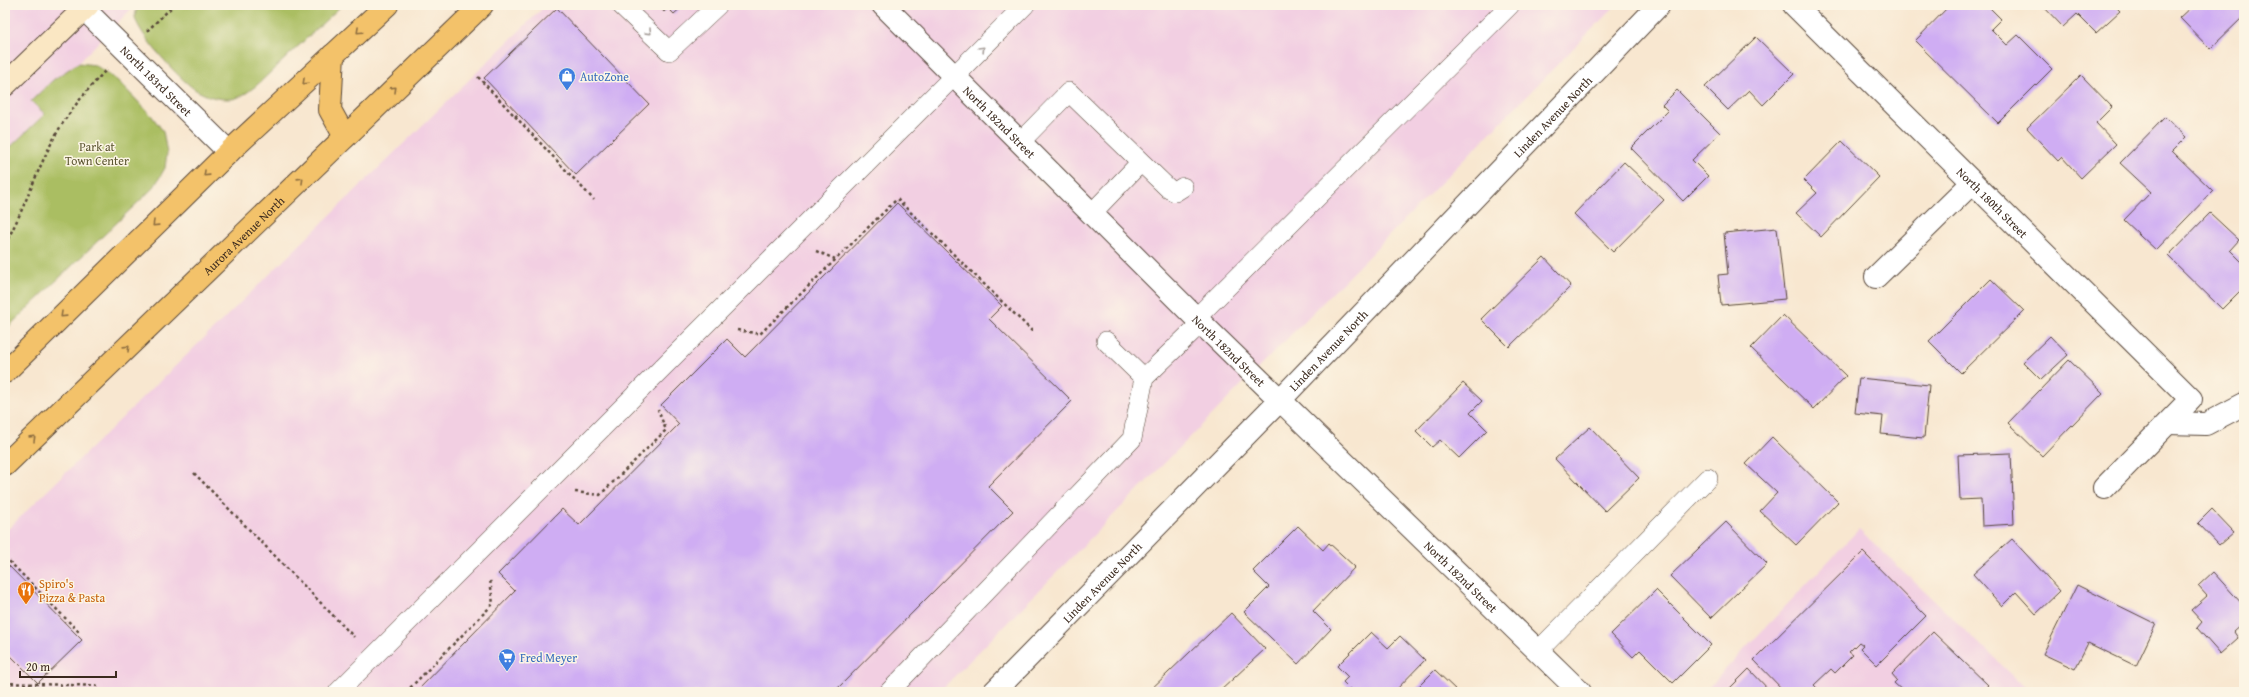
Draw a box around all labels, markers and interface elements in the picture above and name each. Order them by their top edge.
one-way arrow [356,26,364,34]
one-way arrow [644,27,652,35]
street label: North 183rd Street [117,41,197,120]
one-way arrow [977,46,985,54]
shop icon: AutoZone [557,66,577,91]
place label: AutoZone [580,68,629,85]
street label: Linden Avenue North [1509,72,1596,161]
one-way arrow [302,77,310,84]
street label: North 182nd Street [960,82,1040,162]
one-way arrow [389,86,397,94]
park label: Park at Town Center [65,138,129,169]
street label: North 180th Street [1953,163,2033,242]
one-way arrow [203,169,211,177]
one-way arrow [296,177,304,184]
street label: Aurora Avenue North [199,192,288,279]
one-way arrow [152,219,160,227]
street label: Linden Avenue North [1285,305,1371,394]
one-way arrow [60,310,68,318]
street label: North 182nd Street [1189,311,1270,391]
one-way arrow [122,345,130,352]
one-way arrow [28,435,36,443]
street label: North 182nd Street [1421,537,1502,617]
street label: Linden Avenue North [1058,538,1145,626]
place label: Spiro's Pizza & Pasta [39,575,106,606]
restaurant icon: Spiro's Pizza & Pasta [16,580,36,605]
supermarket icon: Fred Meyer [497,647,517,672]
place label: Fred Meyer [520,649,577,666]
scale bar [20,653,116,679]
text: 20 m [26,658,50,675]

